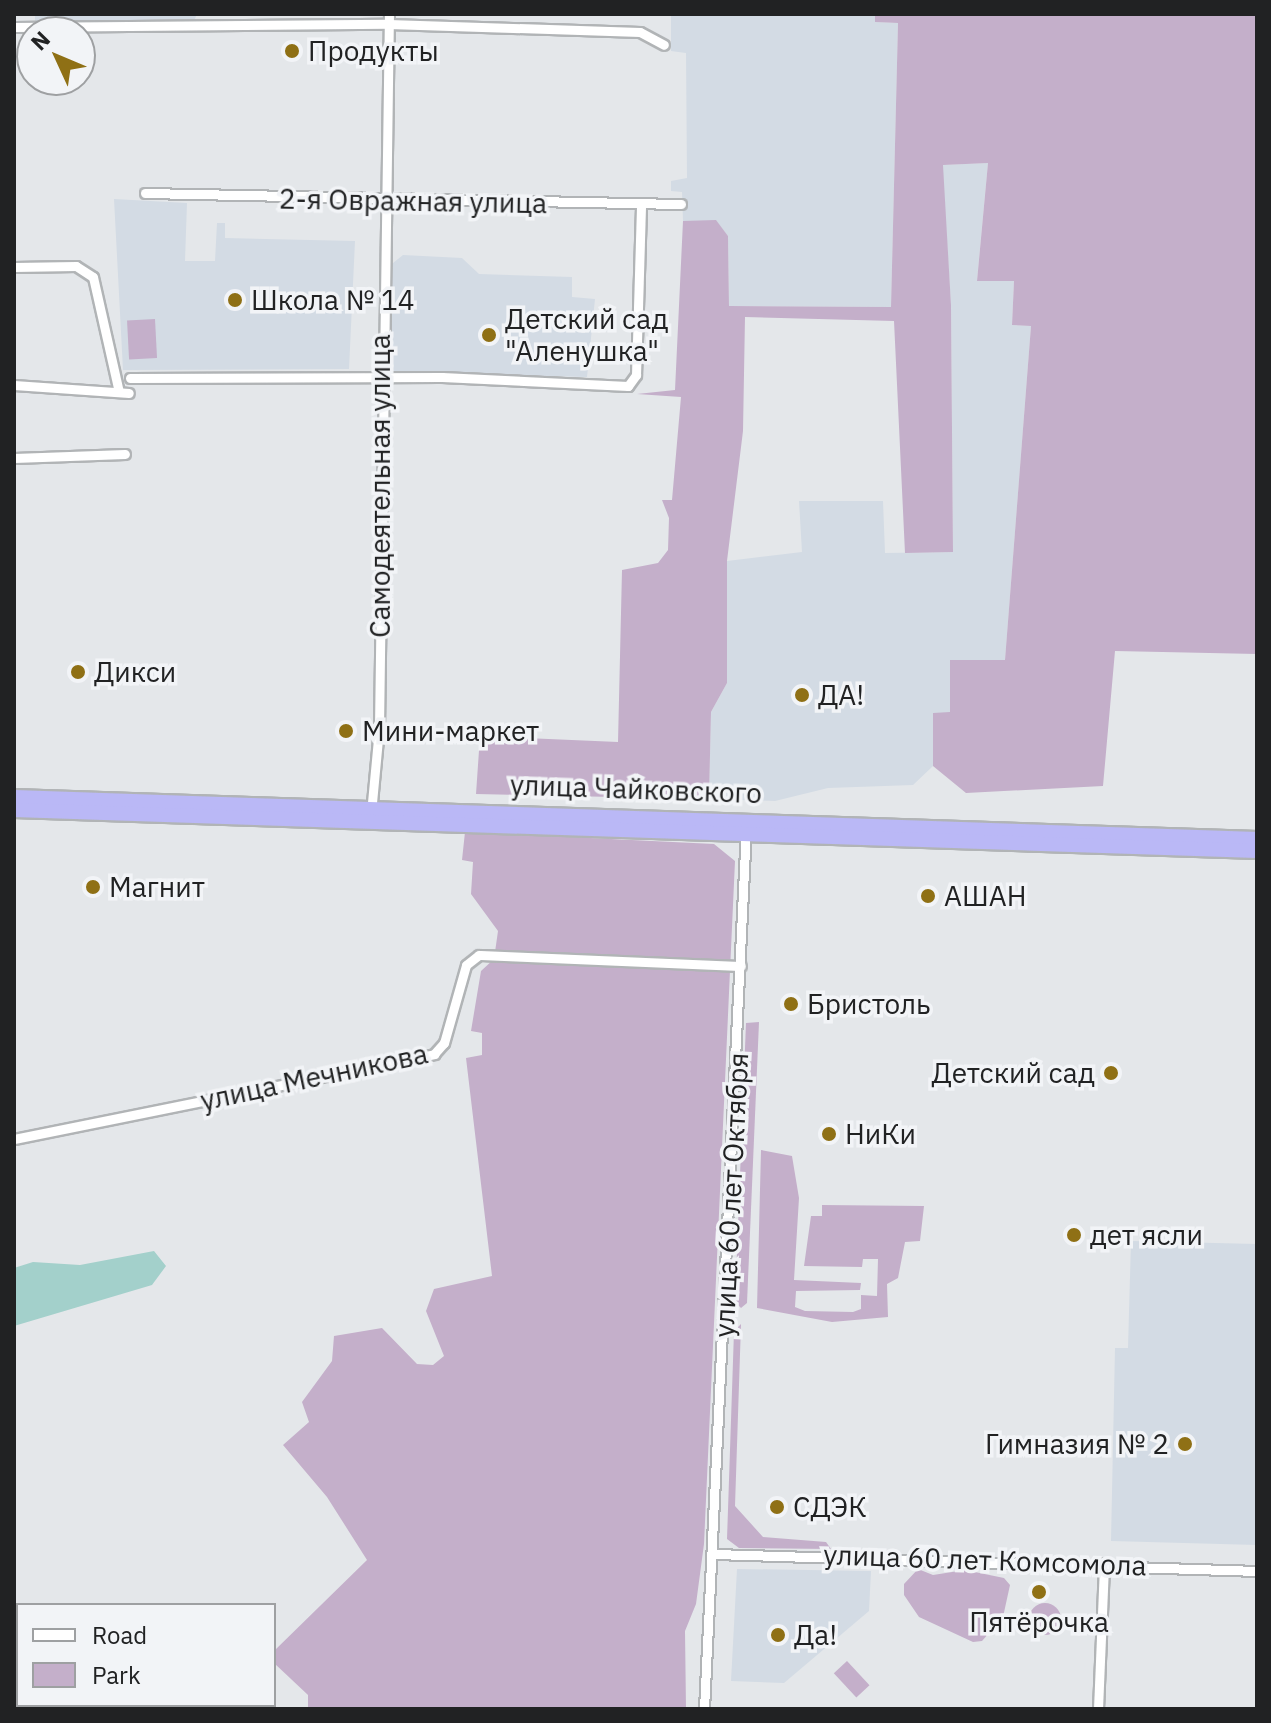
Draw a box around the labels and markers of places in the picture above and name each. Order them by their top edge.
place label: Продукты [308,34,439,68]
marker: Продукты [283,42,301,60]
place label: Школа № 14 [251,283,415,317]
marker: Школа № 14 [226,291,244,309]
place label: Детский сад "Аленушка" [505,302,668,368]
marker: Детский сад "Аленушка" [480,326,498,344]
place label: Дикси [94,655,176,689]
marker: Дикси [69,663,87,681]
place label: ДА! [818,678,864,712]
marker: ДА! [793,686,811,704]
place label: Мини-маркет [362,714,539,748]
marker: Мини-маркет [337,722,355,740]
place label: Магнит [109,870,205,904]
marker: Магнит [84,878,102,896]
place label: AШАН [944,879,1026,913]
marker: AШАН [919,887,937,905]
place label: Бристоль [807,987,931,1021]
marker: Бристоль [782,995,800,1013]
place label: Детский сад [932,1056,1095,1090]
marker: Детский сад [1102,1064,1120,1082]
place label: НиКи [845,1117,916,1151]
marker: НиКи [820,1125,838,1143]
place label: дет ясли [1090,1218,1203,1252]
marker: дет ясли [1065,1226,1083,1244]
place label: Гимназия № 2 [985,1427,1169,1461]
marker: Гимназия № 2 [1176,1435,1194,1453]
place label: СДЭК [793,1490,867,1524]
marker: СДЭК [768,1498,786,1516]
marker: Пятёрочка [1030,1583,1048,1601]
place label: Пятёрочка [969,1605,1109,1639]
place label: Да! [794,1618,837,1652]
marker: Да! [769,1626,787,1644]

